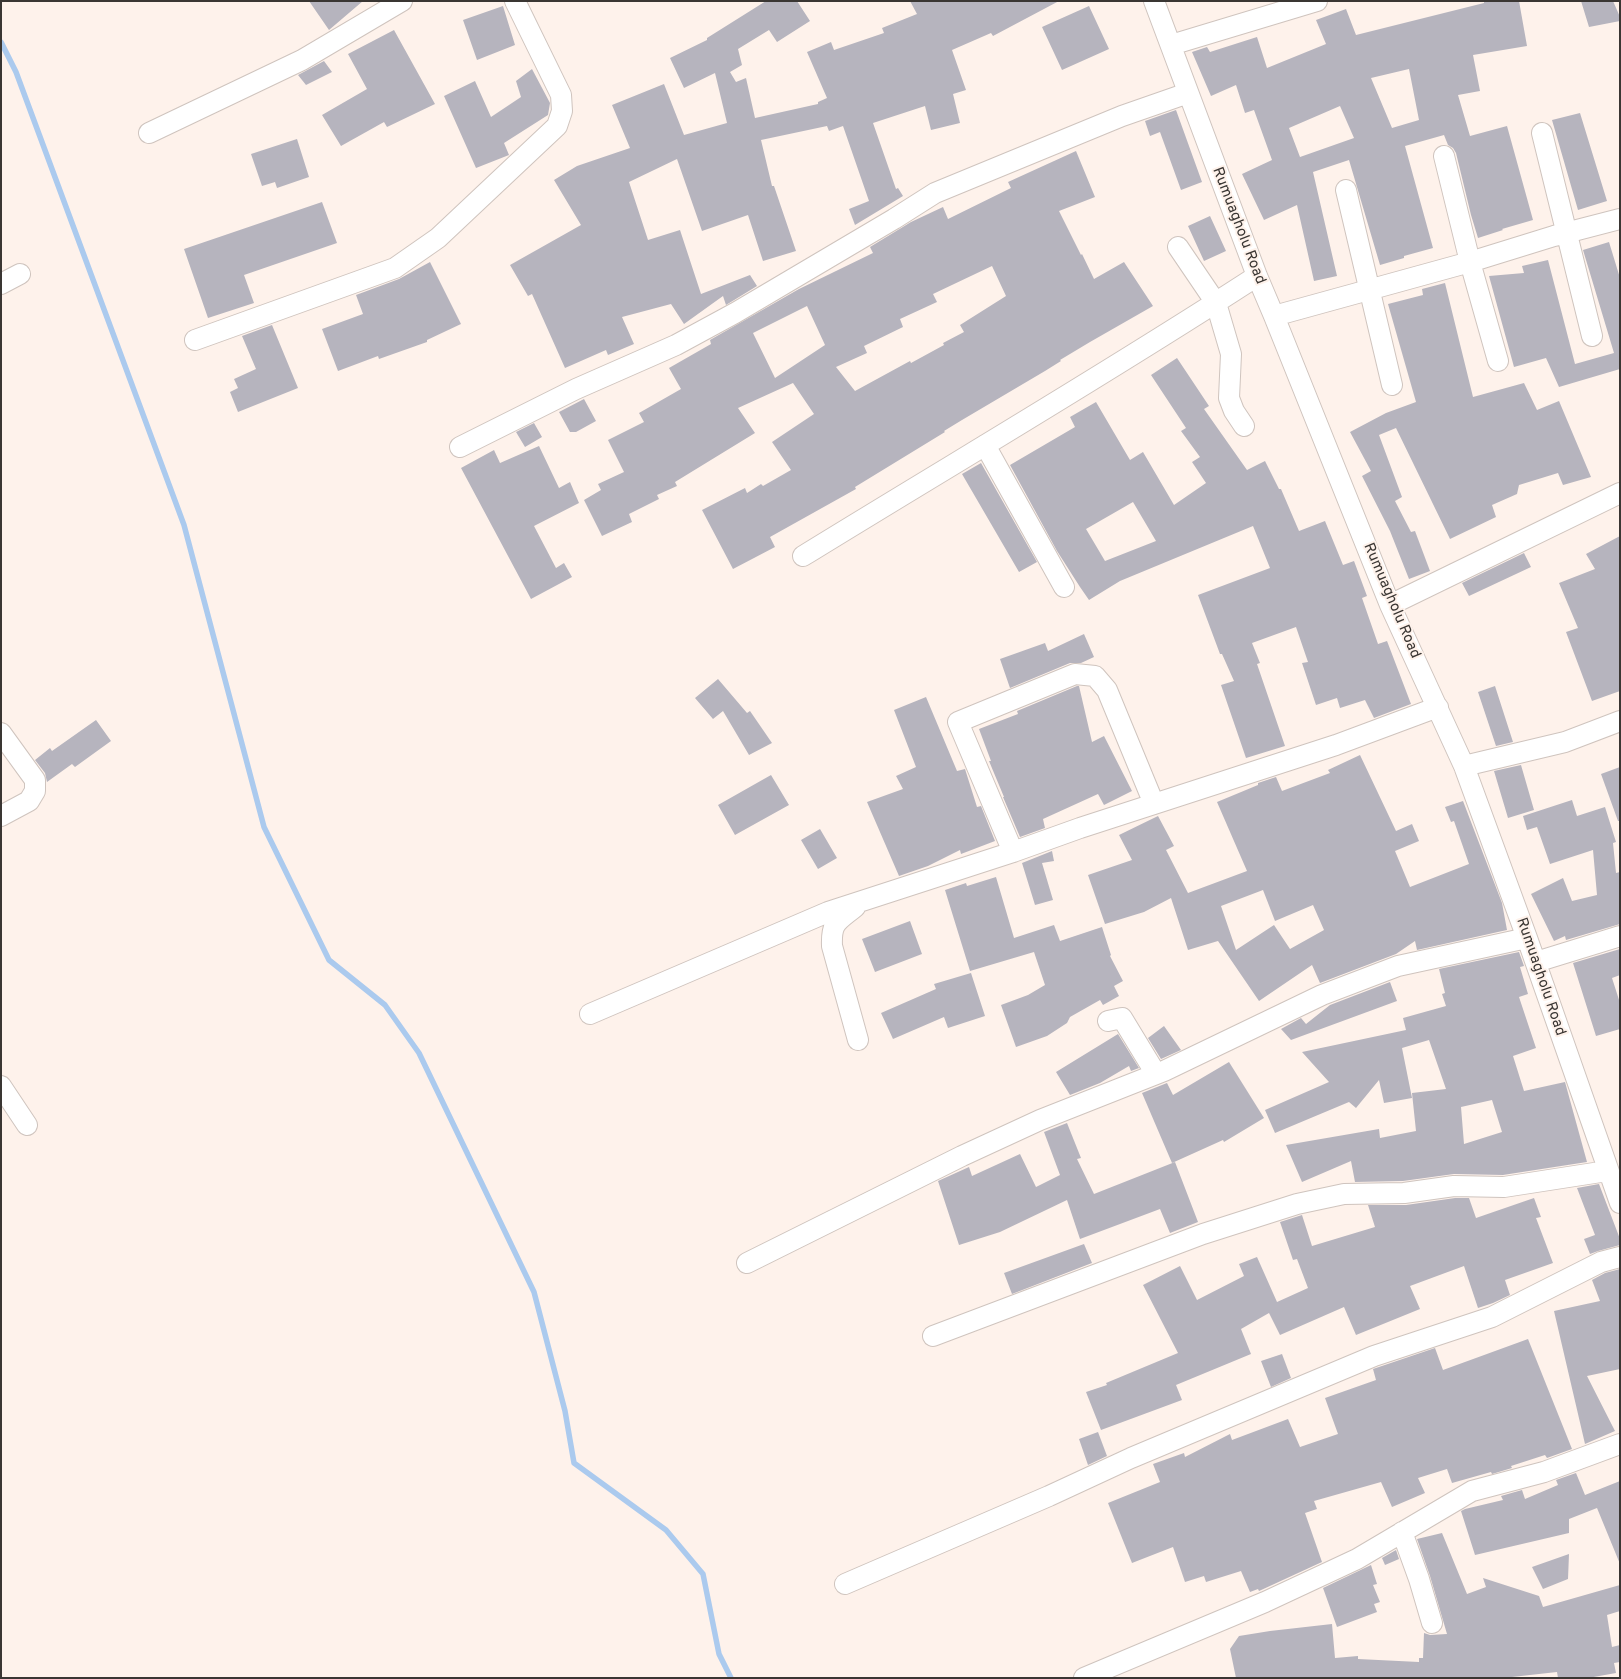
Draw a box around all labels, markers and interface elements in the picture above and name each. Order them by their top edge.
street label: Rumuagholu Road [1207,165,1269,287]
street label: Rumuagholu Road [1359,541,1423,661]
street label: Rumuagholu Road [1511,916,1569,1038]

